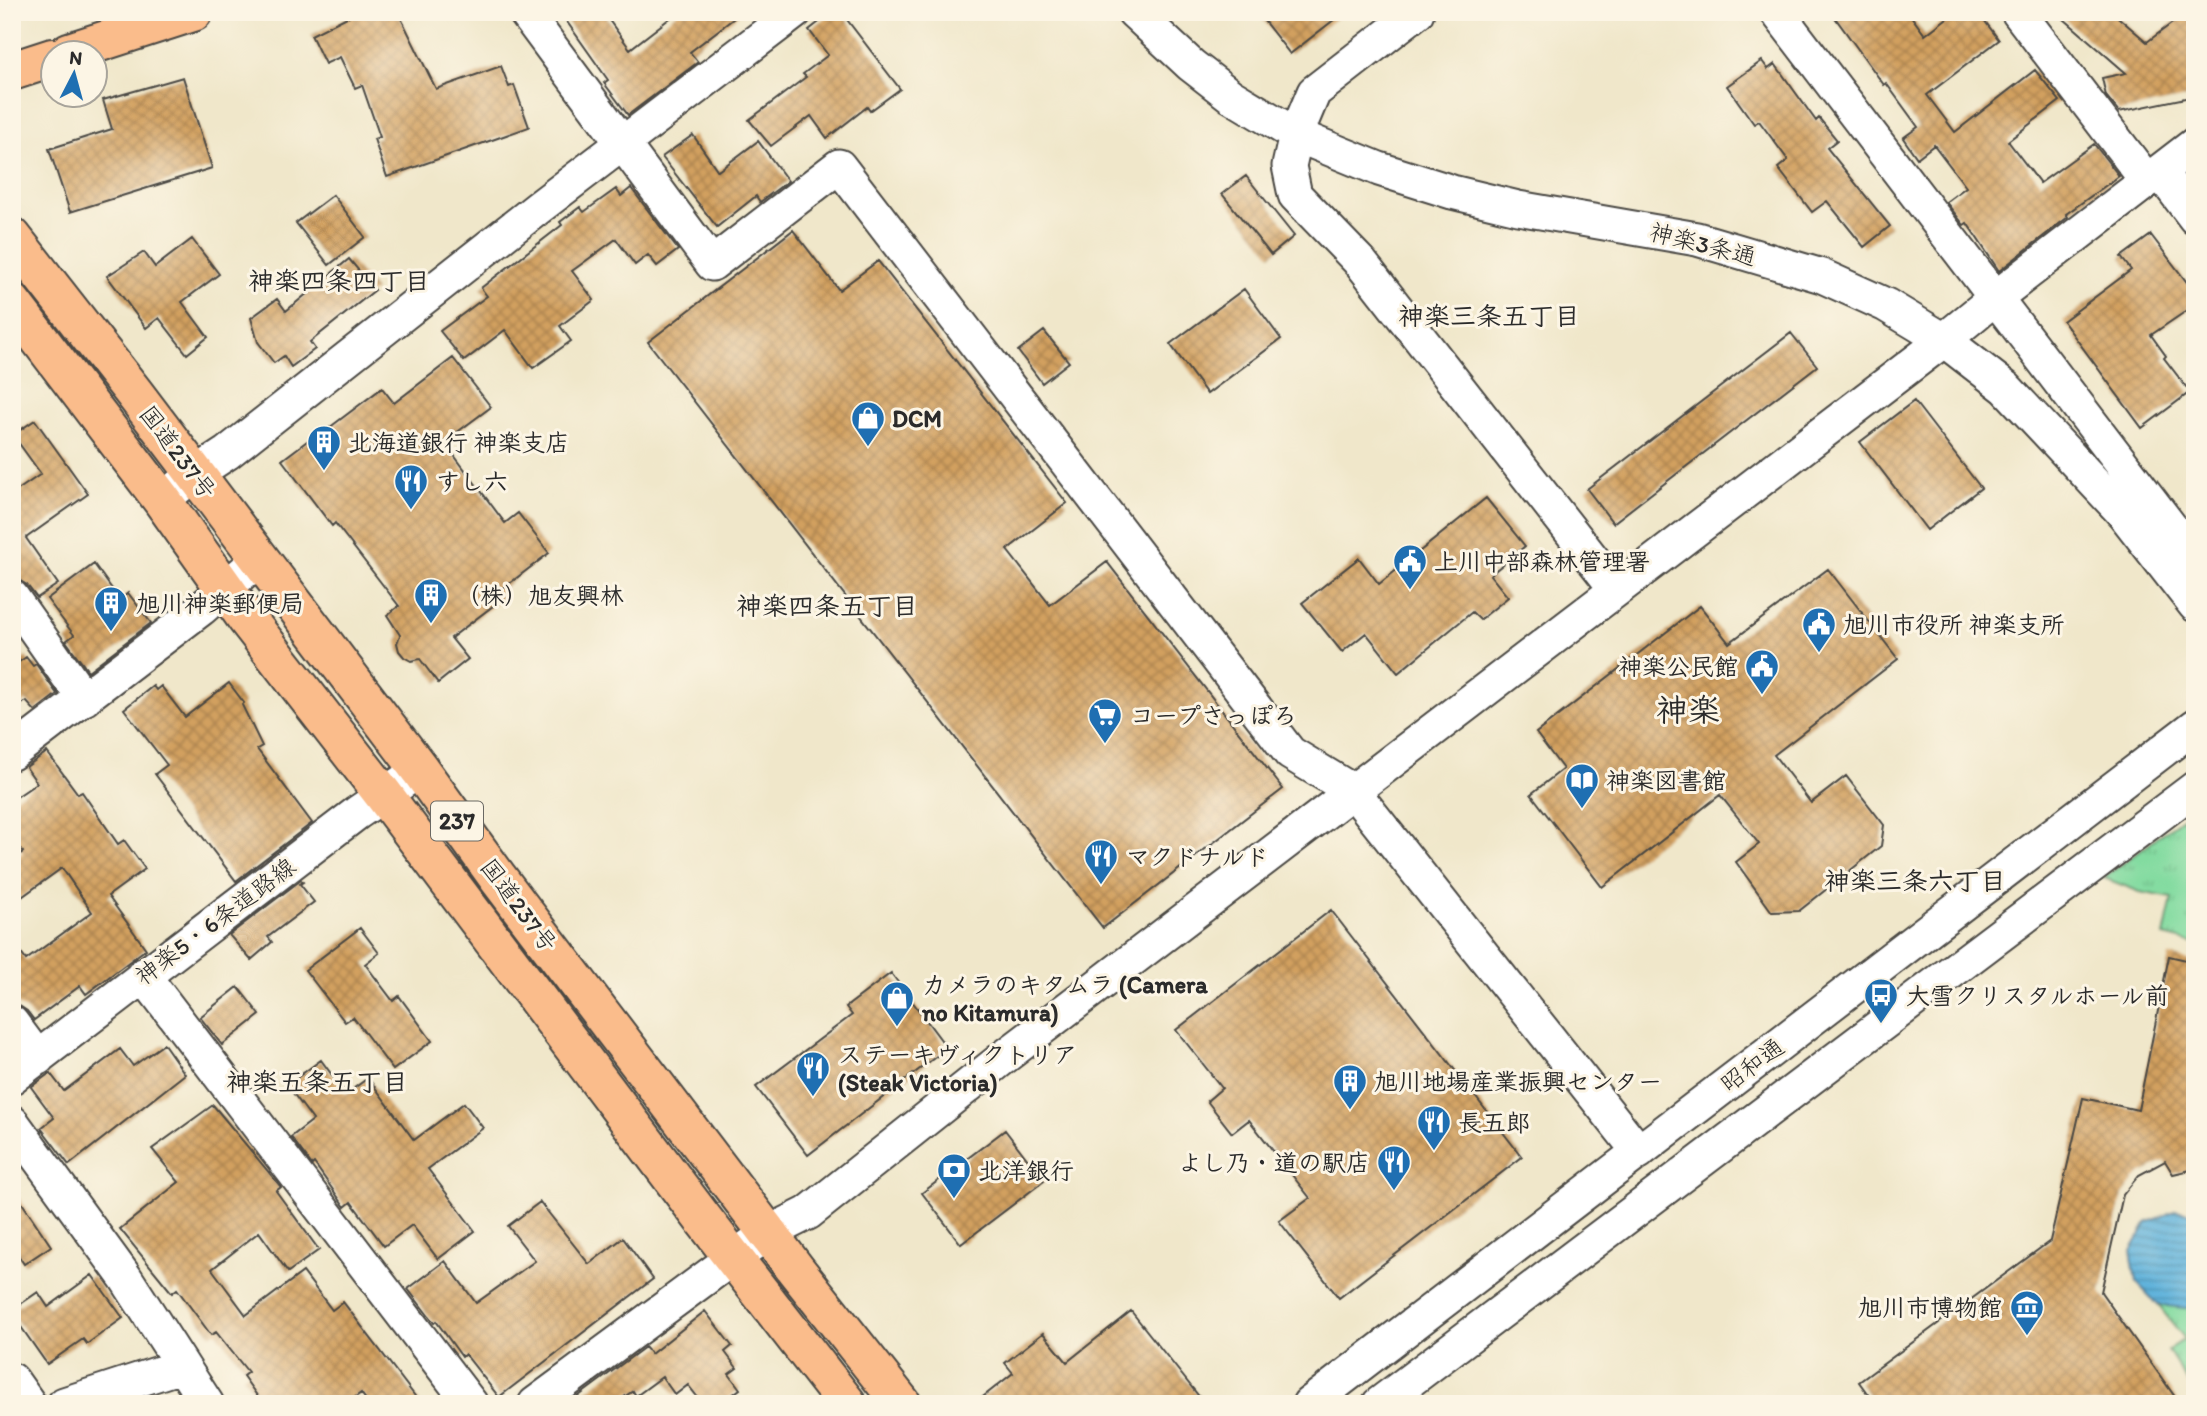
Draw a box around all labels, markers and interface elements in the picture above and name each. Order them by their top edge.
north arrow [38,38,108,108]
text: N [68,45,83,70]
street label: 神楽3条通 [1647,217,1759,271]
district label: 神楽四条四丁目 [248,265,430,297]
district label: 神楽三条五丁目 [1398,300,1580,332]
shop icon: DCM [849,399,887,448]
street label: 国道237号 [133,400,223,504]
place label: DCM [892,404,942,433]
building icon: 北海道銀行 神楽支店 [305,423,343,472]
place label: 北海道銀行 神楽支店 [348,428,569,457]
restaurant icon: すし六 [392,462,430,511]
place label: すし六 [436,467,508,496]
public building icon: 上川中部森林管理署 [1391,542,1429,591]
place label: 上川中部森林管理署 [1434,547,1650,576]
building icon: （株）旭友興林 [412,576,450,625]
place label: （株）旭友興林 [456,581,624,610]
building icon: 旭川神楽郵便局 [92,584,130,633]
place label: 旭川神楽郵便局 [136,589,304,618]
district label: 神楽四条五丁目 [736,590,918,622]
public building icon: 旭川市役所 神楽支所 [1800,605,1838,654]
place label: 旭川市役所 神楽支所 [1843,610,2064,639]
public building icon: 神楽公民館 [1743,647,1781,696]
place label: 神楽公民館 [1618,652,1738,681]
district label: 神楽 [1656,691,1720,729]
supermarket icon: コープさっぽろ [1086,696,1124,745]
place label: コープさっぽろ [1130,701,1297,730]
library icon: 神楽図書館 [1563,761,1601,810]
place label: 神楽図書館 [1606,766,1726,795]
road number: 237 [431,802,483,841]
restaurant icon: マクドナルド [1082,837,1120,886]
place label: マクドナルド [1126,842,1269,871]
street label: 神楽5・6条道路線 [129,851,301,991]
street label: 国道237号 [474,853,564,957]
district label: 神楽三条六丁目 [1824,865,2006,897]
place label: カメラのキタムラ (Camera no Kitamura) [921,970,1208,1028]
bus stop icon: 大雪クリスタルホール前 [1862,976,1900,1025]
shop icon: カメラのキタムラ (Camera no Kitamura) [878,979,916,1028]
place label: 大雪クリスタルホール前 [1906,981,2169,1010]
street label: 昭和通 [1715,1032,1789,1098]
place label: ステーキヴィクトリア (Steak Victoria) [838,1040,1077,1098]
restaurant icon: ステーキヴィクトリア (Steak Victoria) [794,1049,832,1098]
building icon: 旭川地場産業振興センター [1331,1062,1369,1111]
district label: 神楽五条五丁目 [226,1066,408,1098]
place label: 旭川地場産業振興センター [1374,1067,1662,1096]
restaurant icon: 長五郎 [1415,1103,1453,1152]
place label: 長五郎 [1458,1108,1530,1137]
restaurant icon: よし乃・道の駅店 [1375,1143,1413,1192]
place label: よし乃・道の駅店 [1178,1148,1370,1177]
bank icon: 北洋銀行 [935,1151,973,1200]
place label: 北洋銀行 [978,1156,1074,1185]
museum icon: 旭川市博物館 [2008,1288,2046,1337]
place label: 旭川市博物館 [1858,1293,2002,1322]

